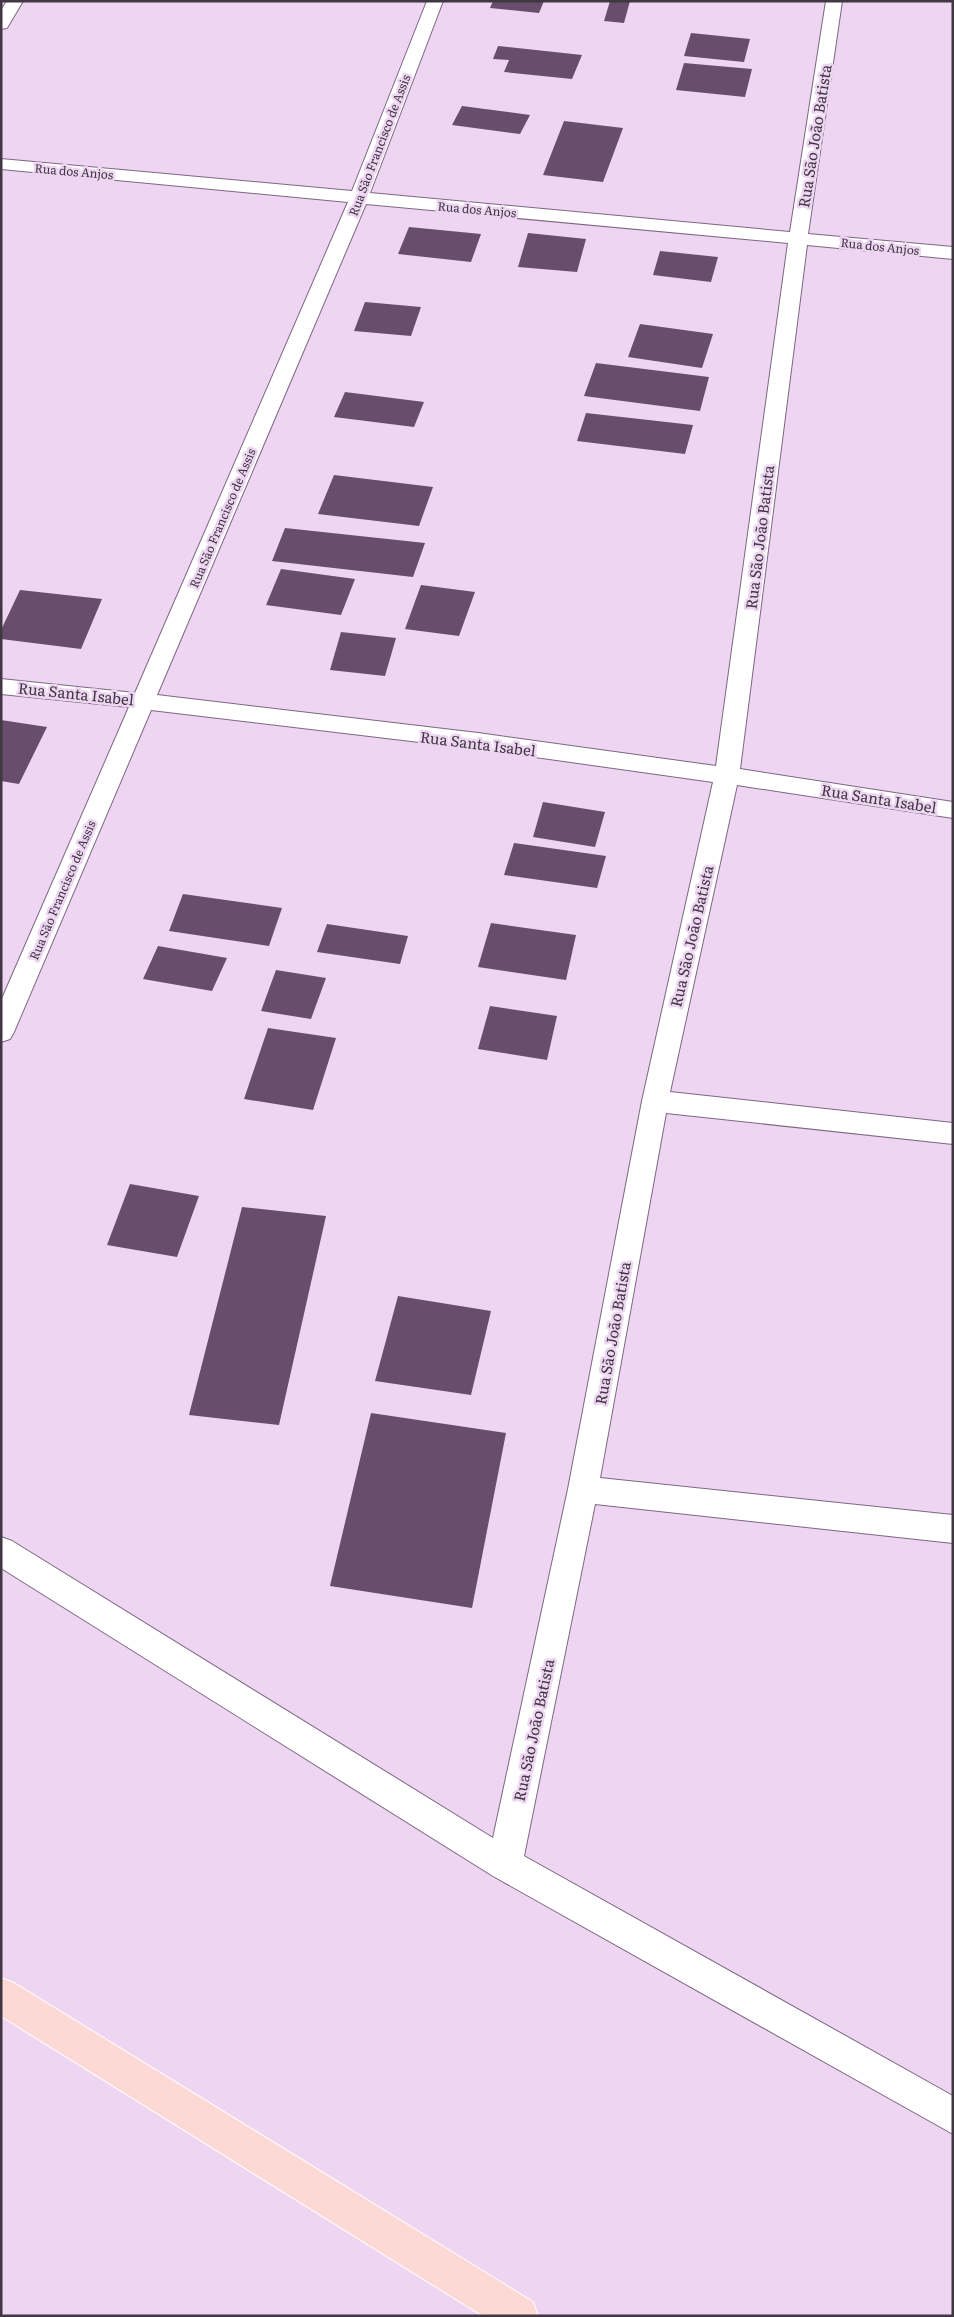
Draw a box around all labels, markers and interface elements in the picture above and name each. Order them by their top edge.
street label: Rua São João Batista [791,62,837,209]
street label: Rua São Francisco de Assis [344,71,415,218]
street label: Rua dos Anjos [34,159,115,183]
street label: Rua dos Anjos [437,197,518,221]
street label: Rua dos Anjos [840,233,921,259]
street label: Rua São Francisco de Assis [184,445,260,591]
street label: Rua São João Batista [739,463,779,610]
street label: Rua Santa Isabel [17,675,135,711]
street label: Rua Santa Isabel [419,725,537,761]
street label: Rua Santa Isabel [820,778,938,818]
street label: Rua São Francisco de Assis [24,817,100,963]
street label: Rua São João Batista [663,862,719,1009]
street label: Rua São João Batista [588,1259,636,1406]
street label: Rua São João Batista [507,1656,560,1803]

